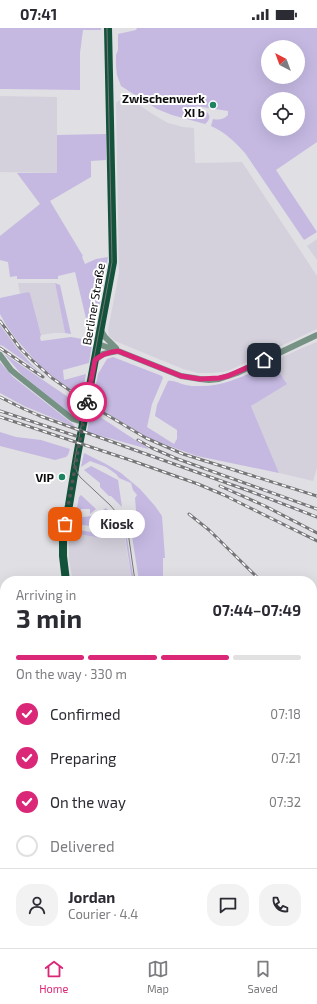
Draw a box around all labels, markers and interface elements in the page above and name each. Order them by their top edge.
text: 07:41 [20,5,57,23]
north arrow [261,40,305,84]
map controls [261,40,305,136]
place label: Zwischenwerk XI b [122,91,205,119]
button: locate [261,92,305,136]
marker: Zwischenwerk XI b [208,100,218,110]
street label: Berliner Straße [79,262,107,346]
pin [247,343,281,377]
icon: home [253,349,275,371]
courier [67,382,107,422]
icon: bike [76,391,98,413]
place label: VIP [35,470,55,484]
marker: VIP [57,472,67,482]
pin [48,507,82,541]
callout: Kiosk [89,510,145,538]
icon: bag [54,513,76,535]
text: Kiosk [100,516,134,532]
text: Arriving in [16,587,76,603]
text: 07:44–07:49 [213,601,301,619]
text: 3 min [16,602,82,633]
text: On the way · 330 m [16,666,127,682]
icon: check [16,703,38,725]
text: Confirmed [50,705,121,723]
text: 07:18 [270,706,301,722]
icon: check [16,747,38,769]
text: Preparing [50,749,116,767]
text: 07:21 [271,750,301,766]
icon: check [16,791,38,813]
text: On the way [50,793,126,811]
text: 07:32 [269,794,301,810]
text: Delivered [50,837,115,855]
button: person [16,884,58,926]
button: chat [207,884,249,926]
button: phone [259,884,301,926]
text: Jordan [68,888,115,906]
text: Courier · 4.4 [68,906,138,922]
tab: Home [39,958,68,995]
tab: Map [147,958,169,995]
tab: Saved [248,958,278,995]

